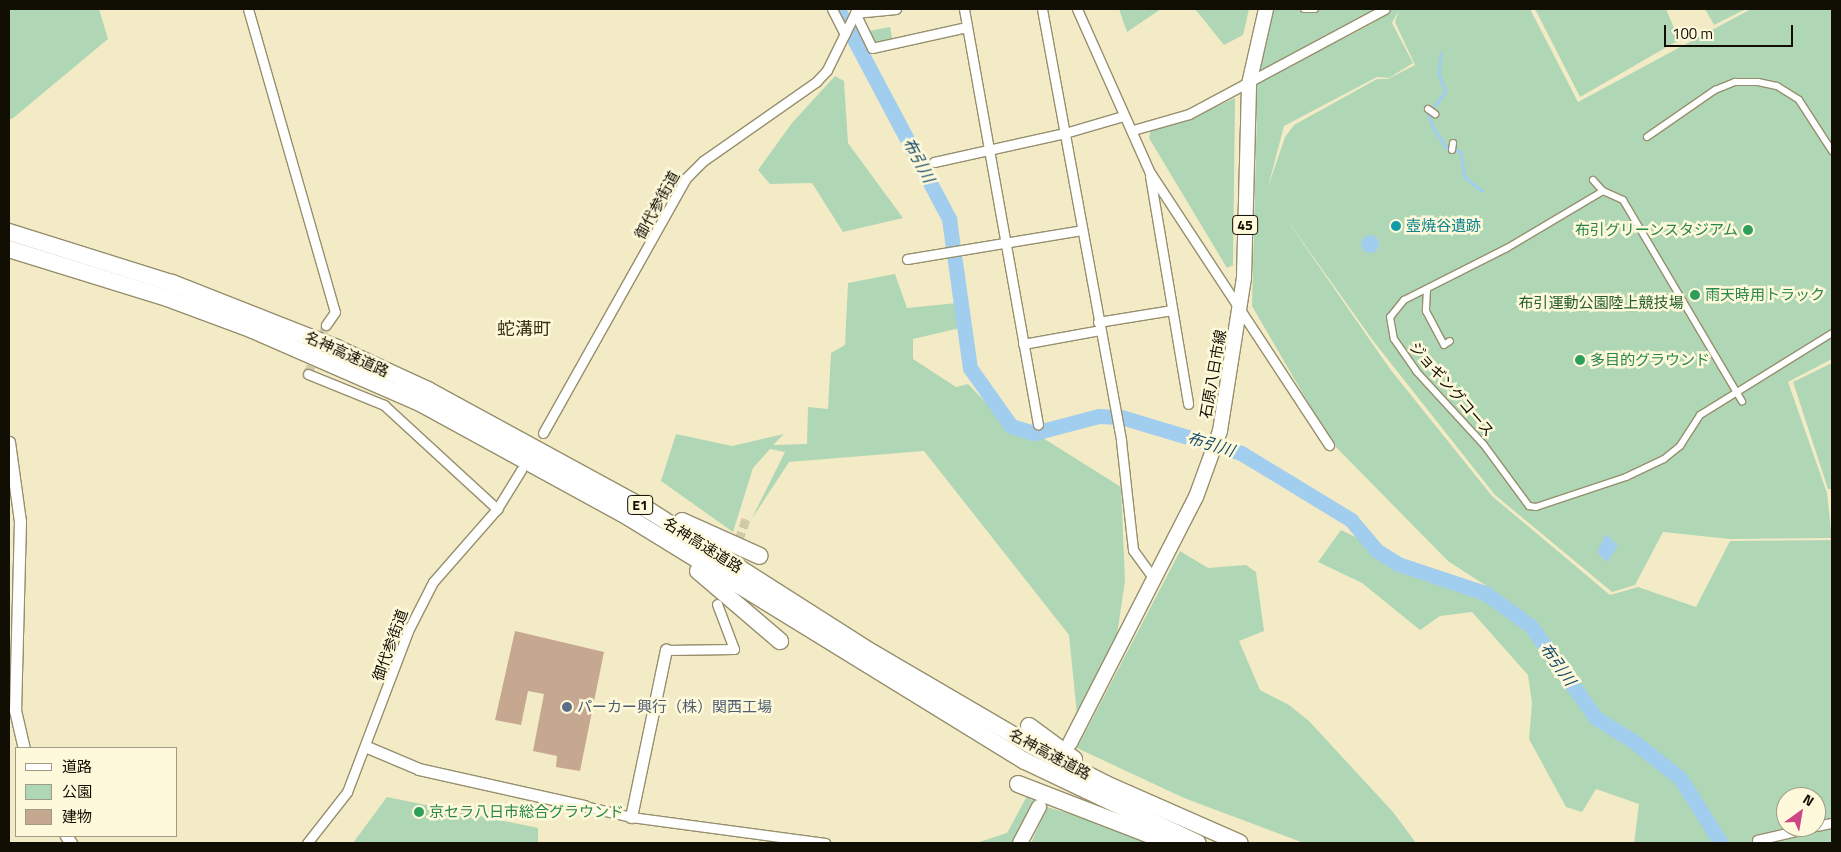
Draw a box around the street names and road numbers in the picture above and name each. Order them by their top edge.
street label: 御代参街道 [631,168,683,242]
road number: 45 [1231,214,1259,236]
street label: 名神高速道路 [302,327,392,381]
street label: 石原八日市線 [1196,328,1230,420]
street label: ジョギングコース [1406,338,1498,440]
road number: E1 [626,494,654,516]
street label: 名神高速道路 [660,514,746,576]
street label: 御代参街道 [369,607,411,683]
street label: 名神高速道路 [1006,725,1094,783]

